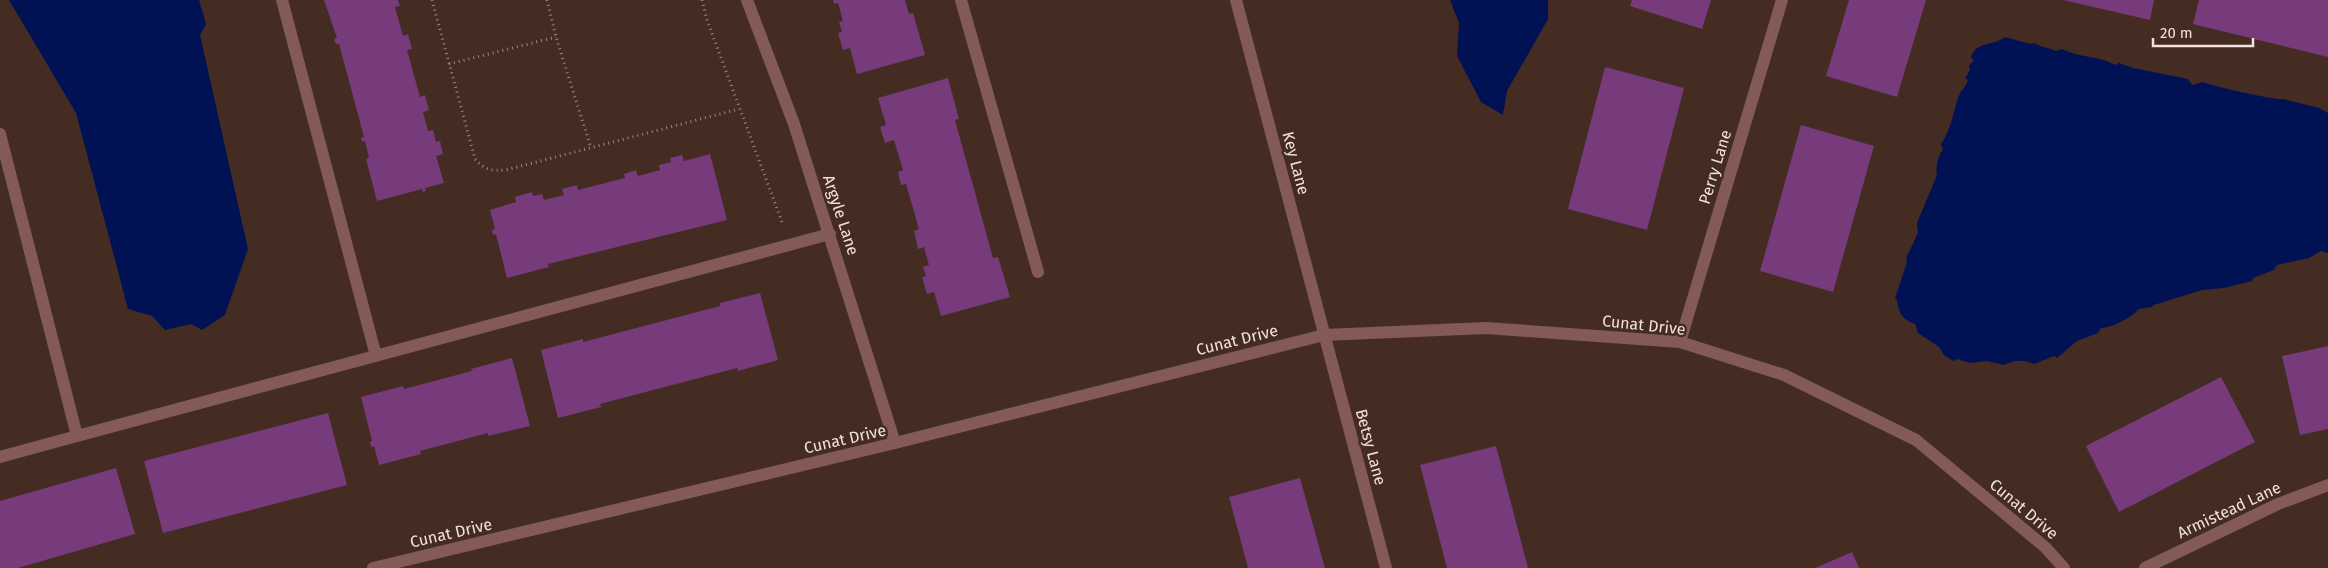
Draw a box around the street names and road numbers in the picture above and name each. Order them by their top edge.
street label: Perry Lane [1695,128,1735,206]
street label: Key Lane [1278,129,1314,197]
street label: Argyle Lane [819,172,863,258]
street label: Cunat Drive [1601,311,1687,339]
street label: Cunat Drive [1194,321,1280,359]
street label: Betsy Lane [1352,407,1390,487]
street label: Cunat Drive [802,420,888,458]
street label: Cunat Drive [1986,475,2062,543]
street label: Armistead Lane [2174,478,2284,542]
street label: Cunat Drive [408,514,494,552]

